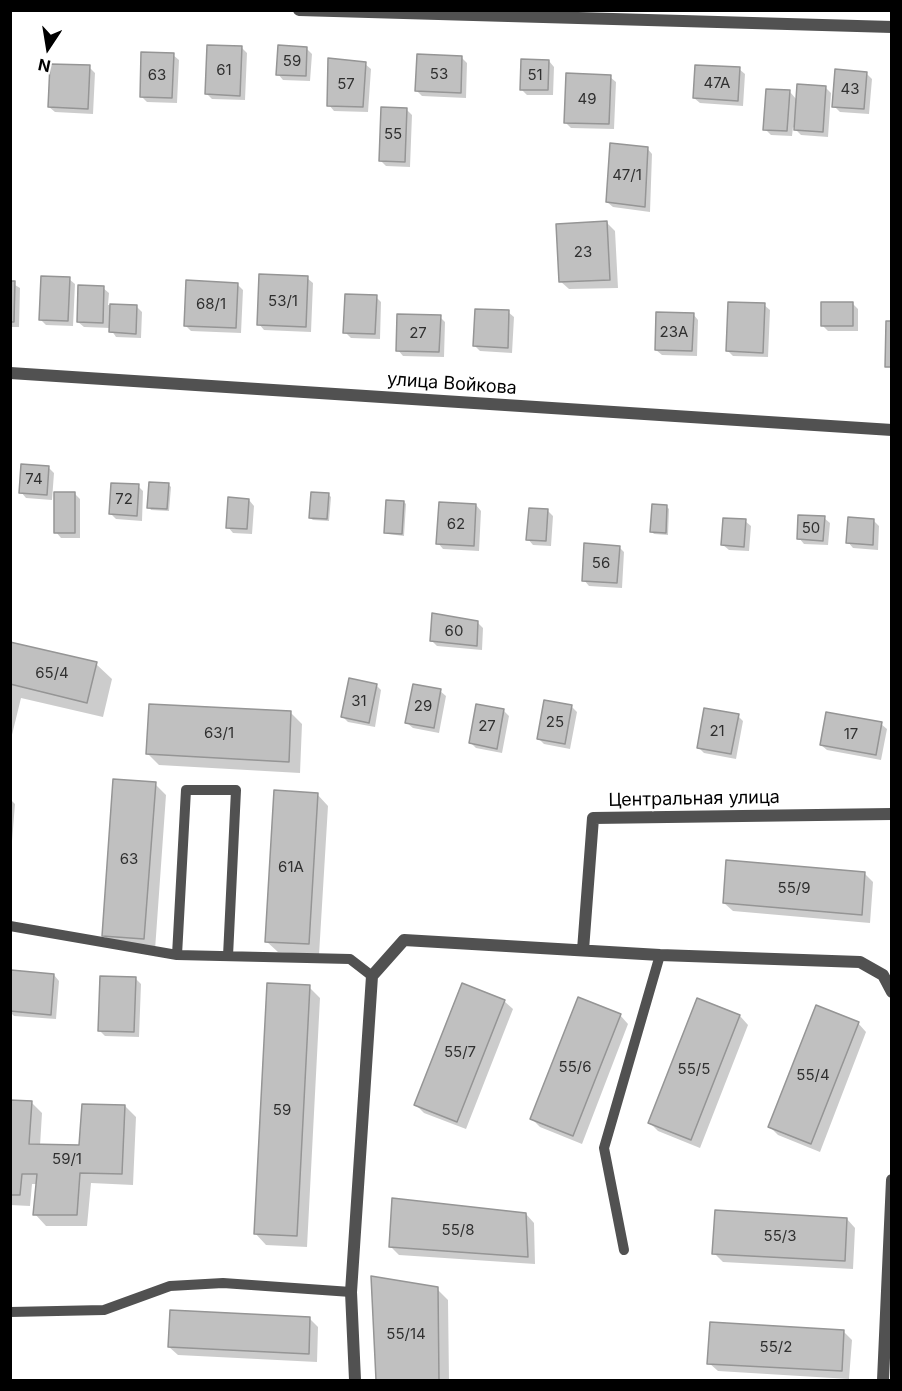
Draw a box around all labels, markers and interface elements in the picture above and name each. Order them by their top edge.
north arrow [18,18,78,78]
house number: 59 [283,52,301,70]
text: N [36,55,52,77]
house number: 61 [216,61,232,79]
house number: 53 [430,65,448,83]
house number: 63 [148,66,166,84]
house number: 51 [527,66,543,84]
house number: 47А [704,74,730,92]
house number: 57 [337,75,355,93]
house number: 43 [841,80,859,98]
house number: 49 [578,90,596,108]
house number: 55 [384,125,402,143]
house number: 47/1 [612,166,642,184]
house number: 23 [574,243,592,261]
house number: 53/1 [268,292,298,310]
house number: 68/1 [196,295,226,313]
house number: 23А [660,323,688,341]
house number: 27 [409,324,427,342]
street label: улица Войкова [386,369,518,399]
house number: 74 [25,470,43,488]
house number: 72 [115,490,133,508]
house number: 62 [447,515,465,533]
house number: 50 [802,519,820,537]
house number: 56 [592,554,610,572]
house number: 60 [445,622,463,640]
house number: 65/4 [35,664,69,682]
house number: 31 [351,692,367,710]
house number: 29 [414,697,432,715]
house number: 25 [546,713,564,731]
house number: 27 [478,717,496,735]
house number: 21 [709,722,725,740]
house number: 63/1 [204,724,234,742]
house number: 17 [844,725,858,743]
street label: Центральная улица [608,787,780,811]
house number: 63 [120,850,138,868]
house number: 61А [278,858,304,876]
house number: 55/9 [778,879,810,897]
house number: 55/7 [444,1043,476,1061]
house number: 55/6 [559,1058,591,1076]
house number: 55/5 [678,1060,710,1078]
house number: 55/4 [796,1066,830,1084]
house number: 59 [273,1101,291,1119]
house number: 59/1 [52,1150,82,1168]
house number: 55/8 [442,1221,474,1239]
house number: 55/3 [764,1227,796,1245]
house number: 55/14 [386,1325,426,1343]
house number: 55/2 [760,1338,792,1356]

